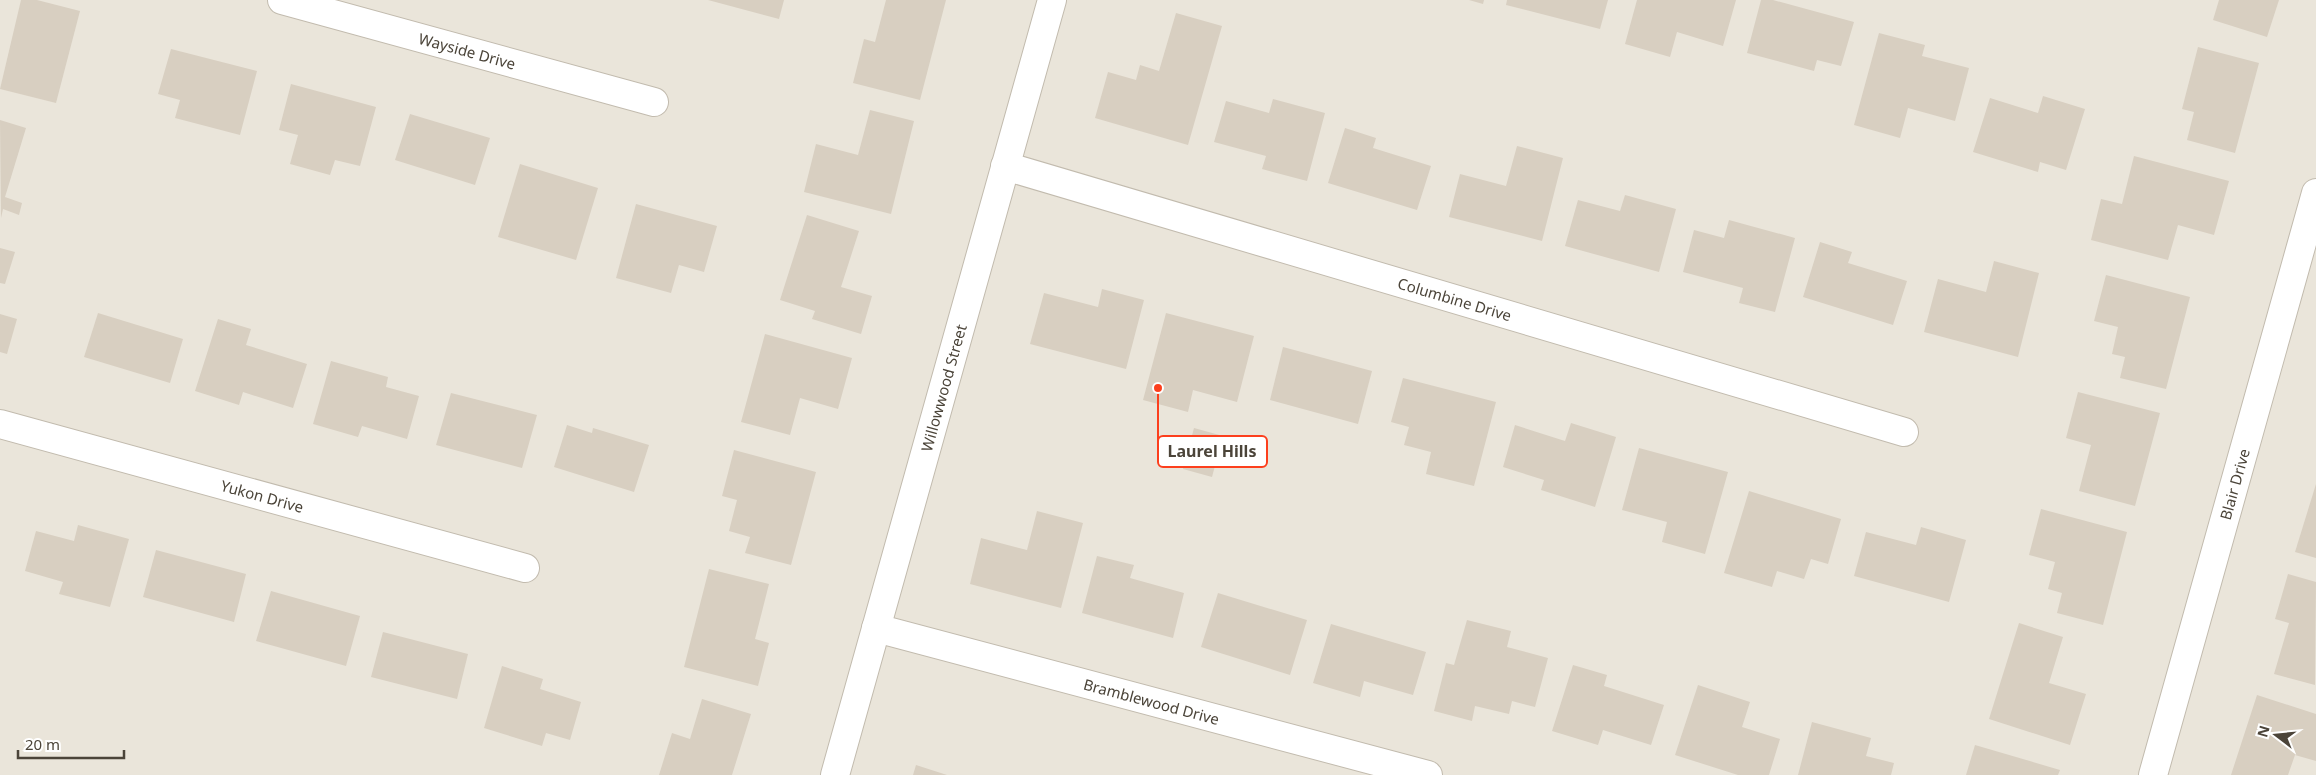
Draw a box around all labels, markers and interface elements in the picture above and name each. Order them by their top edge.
street label: Wayside Drive [417,28,518,74]
street label: Columbine Drive [1395,273,1514,325]
street label: Willowwood Street [916,321,971,454]
callout: Laurel Hills [1158,436,1267,467]
text: Laurel Hills [1168,440,1256,462]
street label: Blair Drive [2215,446,2254,522]
street label: Yukon Drive [219,475,306,517]
street label: Bramblewood Drive [1081,674,1221,729]
north arrow [2251,710,2301,760]
text: N [2252,723,2274,739]
scale bar [18,728,124,760]
text: 20 m [25,734,60,754]

